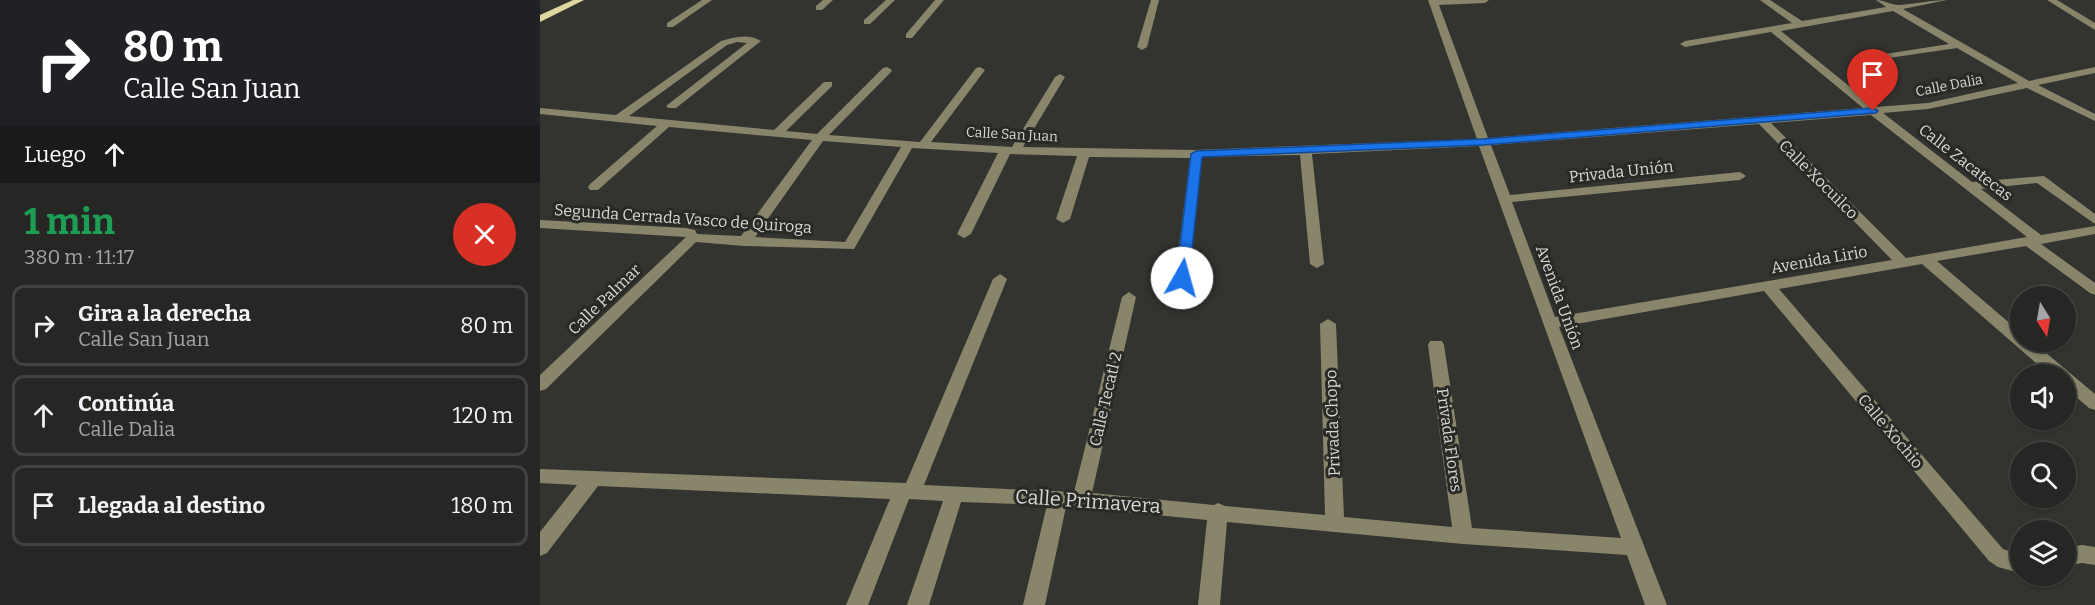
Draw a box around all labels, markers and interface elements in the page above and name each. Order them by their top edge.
text: 80 m [123,22,223,72]
icon: right [24,24,102,102]
pin [1847,49,1898,111]
icon: arrive [1856,58,1889,91]
street label: Calle Dalia [1914,71,1984,100]
text: Calle San Juan [123,73,300,105]
street label: Calle Zacatecas [1915,120,2016,205]
street label: Calle San Juan [966,124,1058,145]
street label: Calle Xocuilco [1775,136,1862,223]
icon: ahead [98,138,131,171]
text: Luego [24,141,86,168]
street label: Privada Unión [1568,157,1674,186]
text: 1 min [24,200,115,244]
street label: Segunda Cerrada Vasco de Quiroga [553,200,813,237]
button: close [453,203,516,266]
street label: Avenida Unión [1532,242,1587,352]
street label: Avenida Lirio [1769,242,1869,277]
text: 380 m · 11:17 [24,245,134,269]
position arrow [1150,246,1214,310]
street label: Calle Palmar [564,260,645,339]
north arrow [2010,286,2076,352]
map controls [2010,286,2076,586]
text: Gira a la derecha [78,300,251,327]
icon: right [27,309,60,342]
text: 80 m [460,312,513,339]
text: Calle San Juan [78,327,209,351]
street label: Calle Tecatl 2 [1085,350,1126,448]
button: sound [2010,364,2076,430]
street label: Privada Chopo [1321,369,1344,477]
street label: Privada Flores [1433,387,1466,493]
text: Continúa [78,390,174,417]
street label: Calle Xochio [1854,390,1927,472]
icon: ahead [27,399,60,432]
text: 120 m [453,402,513,429]
text: Calle Dalia [78,417,175,441]
button: search [2010,442,2076,508]
street label: Calle Primavera [1014,484,1162,518]
icon: arrive [27,489,60,522]
text: Llegada al destino [78,492,265,519]
text: 180 m [451,492,513,519]
button: layers [2010,520,2076,586]

